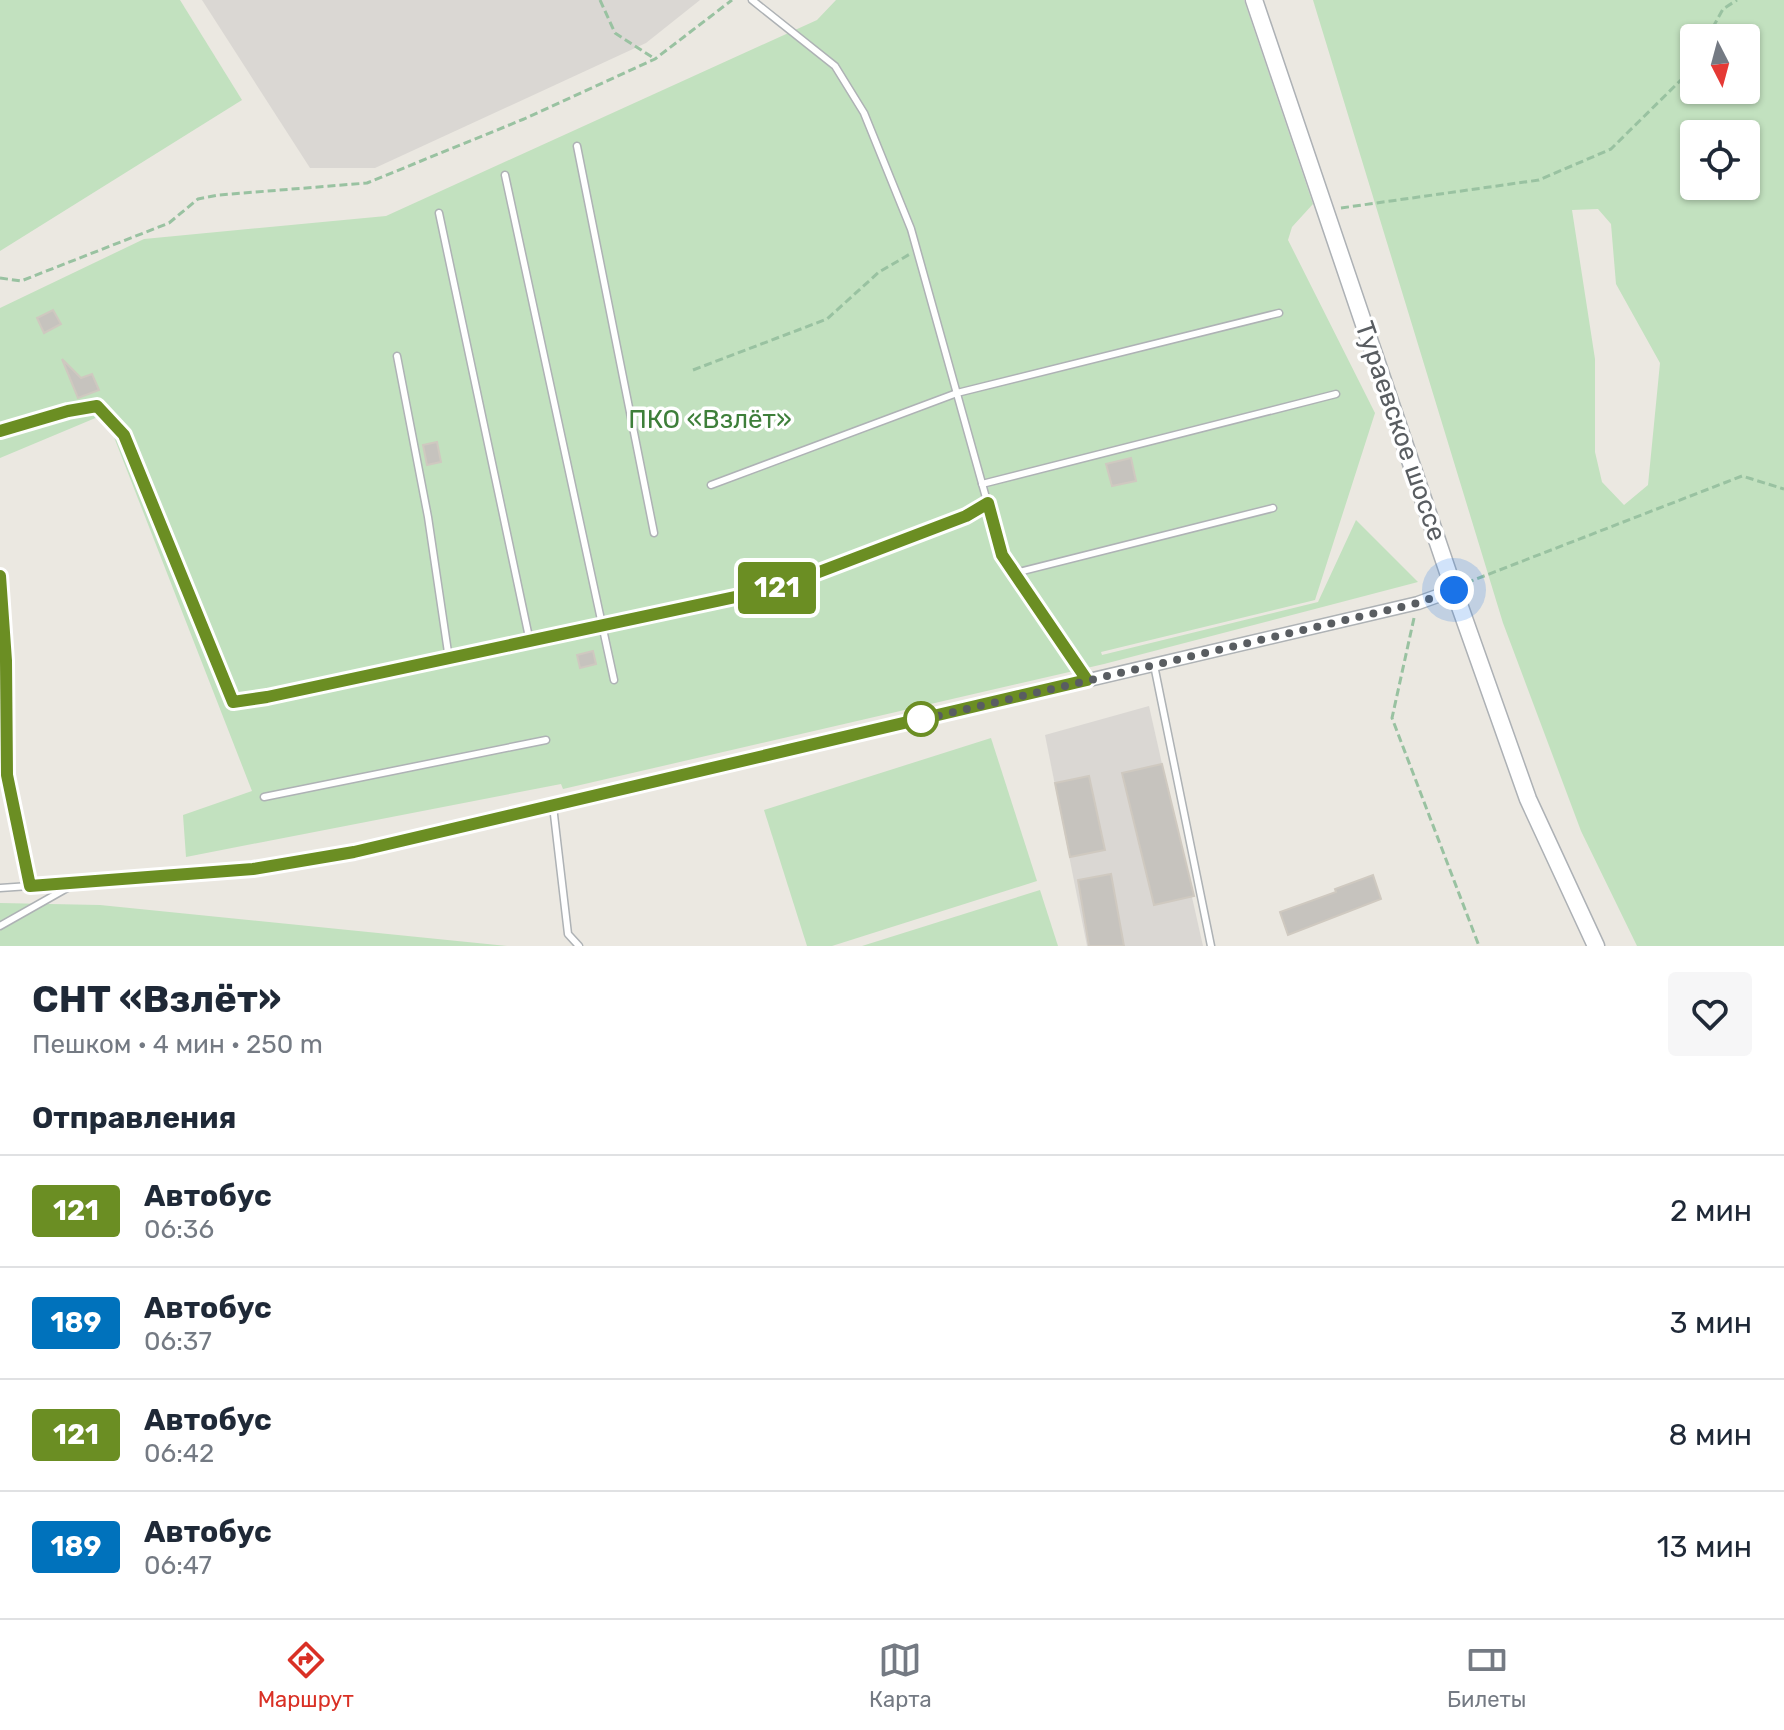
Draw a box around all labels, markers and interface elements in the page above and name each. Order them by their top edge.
north arrow [1680,24,1760,104]
map controls [1680,24,1760,200]
button: locate [1680,120,1760,200]
street label: Тураевское шоссе [1348,317,1453,545]
park label: ПКО «Взлёт» [628,404,792,435]
line badge: 121 [731,562,823,614]
your location [1434,570,1474,610]
text: 121 [754,571,800,604]
unlabelled marker [904,702,938,736]
button: heart [1668,972,1752,1056]
text: СНТ «Взлёт» [32,976,281,1022]
text: Пешком · 4 мин · 250 m [32,1029,323,1060]
text: Отправления [32,1100,236,1136]
text: Автобус [144,1178,272,1214]
text: 2 мин [1670,1193,1752,1229]
text: 121 [53,1194,99,1227]
text: 06:36 [144,1214,214,1245]
text: Автобус [144,1290,272,1326]
text: 3 мин [1670,1305,1752,1341]
text: 189 [51,1306,101,1339]
text: 06:37 [144,1326,212,1357]
text: Автобус [144,1402,272,1438]
text: 8 мин [1669,1417,1752,1453]
text: 121 [53,1418,99,1451]
text: 06:42 [144,1438,214,1469]
text: Автобус [144,1514,272,1550]
text: 13 мин [1657,1529,1752,1565]
text: 189 [51,1530,101,1563]
text: 06:47 [144,1550,212,1581]
tab: Маршрут [258,1638,354,1713]
tab: Карта [869,1638,932,1713]
tab: Билеты [1447,1638,1526,1713]

